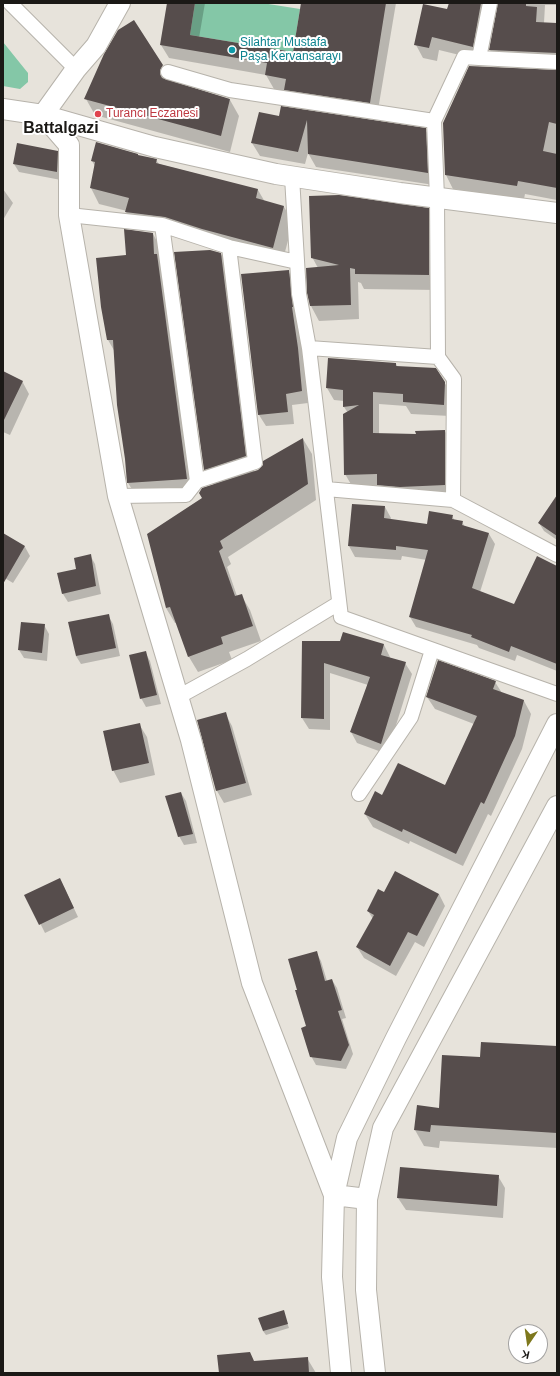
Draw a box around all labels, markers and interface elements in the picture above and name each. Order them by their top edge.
place label: Silahtar Mustafa Paşa Kervansarayı [240,36,341,64]
marker: Silahtar Mustafa Paşa Kervansarayı [227,45,237,55]
place label: Turancı Eczanesi [106,107,198,121]
marker: Turancı Eczanesi [93,109,103,119]
district label: Battalgazi [23,119,99,139]
north arrow [508,1324,548,1364]
text: K [520,1348,531,1361]

